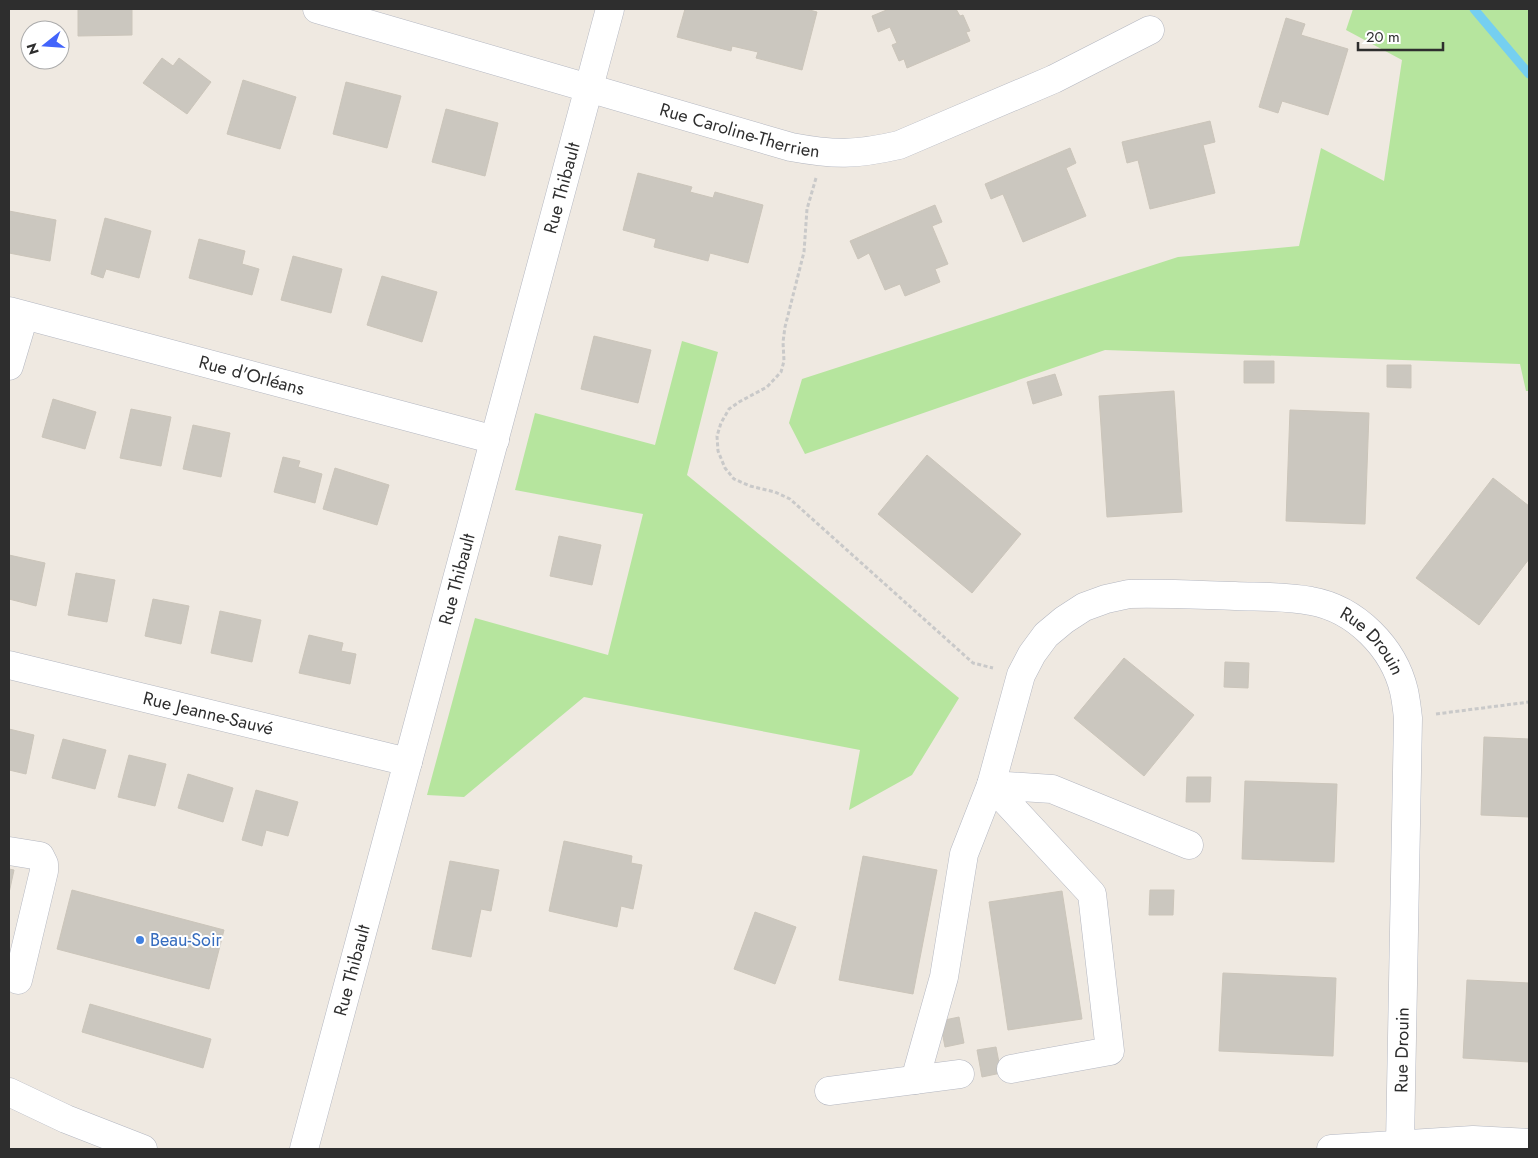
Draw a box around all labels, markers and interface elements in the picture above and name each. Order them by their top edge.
north arrow [20,20,70,70]
scale bar [1358,20,1443,52]
text: 20 m [1366,26,1400,48]
text: N [21,41,44,57]
street label: Rue Caroline-Therrien [657,96,821,164]
street label: Rue Thibault [537,139,587,237]
street label: Rue d'Orléans [196,349,307,402]
street label: Rue Thibault [432,530,482,628]
street label: Rue Drouin [1335,600,1410,679]
street label: Rue Jeanne-Sauvé [140,685,276,742]
street label: Rue Thibault [327,921,377,1019]
place label: Beau-Soir [150,927,223,953]
marker: Beau-Soir [134,934,146,946]
street label: Rue Drouin [1388,1007,1416,1093]

